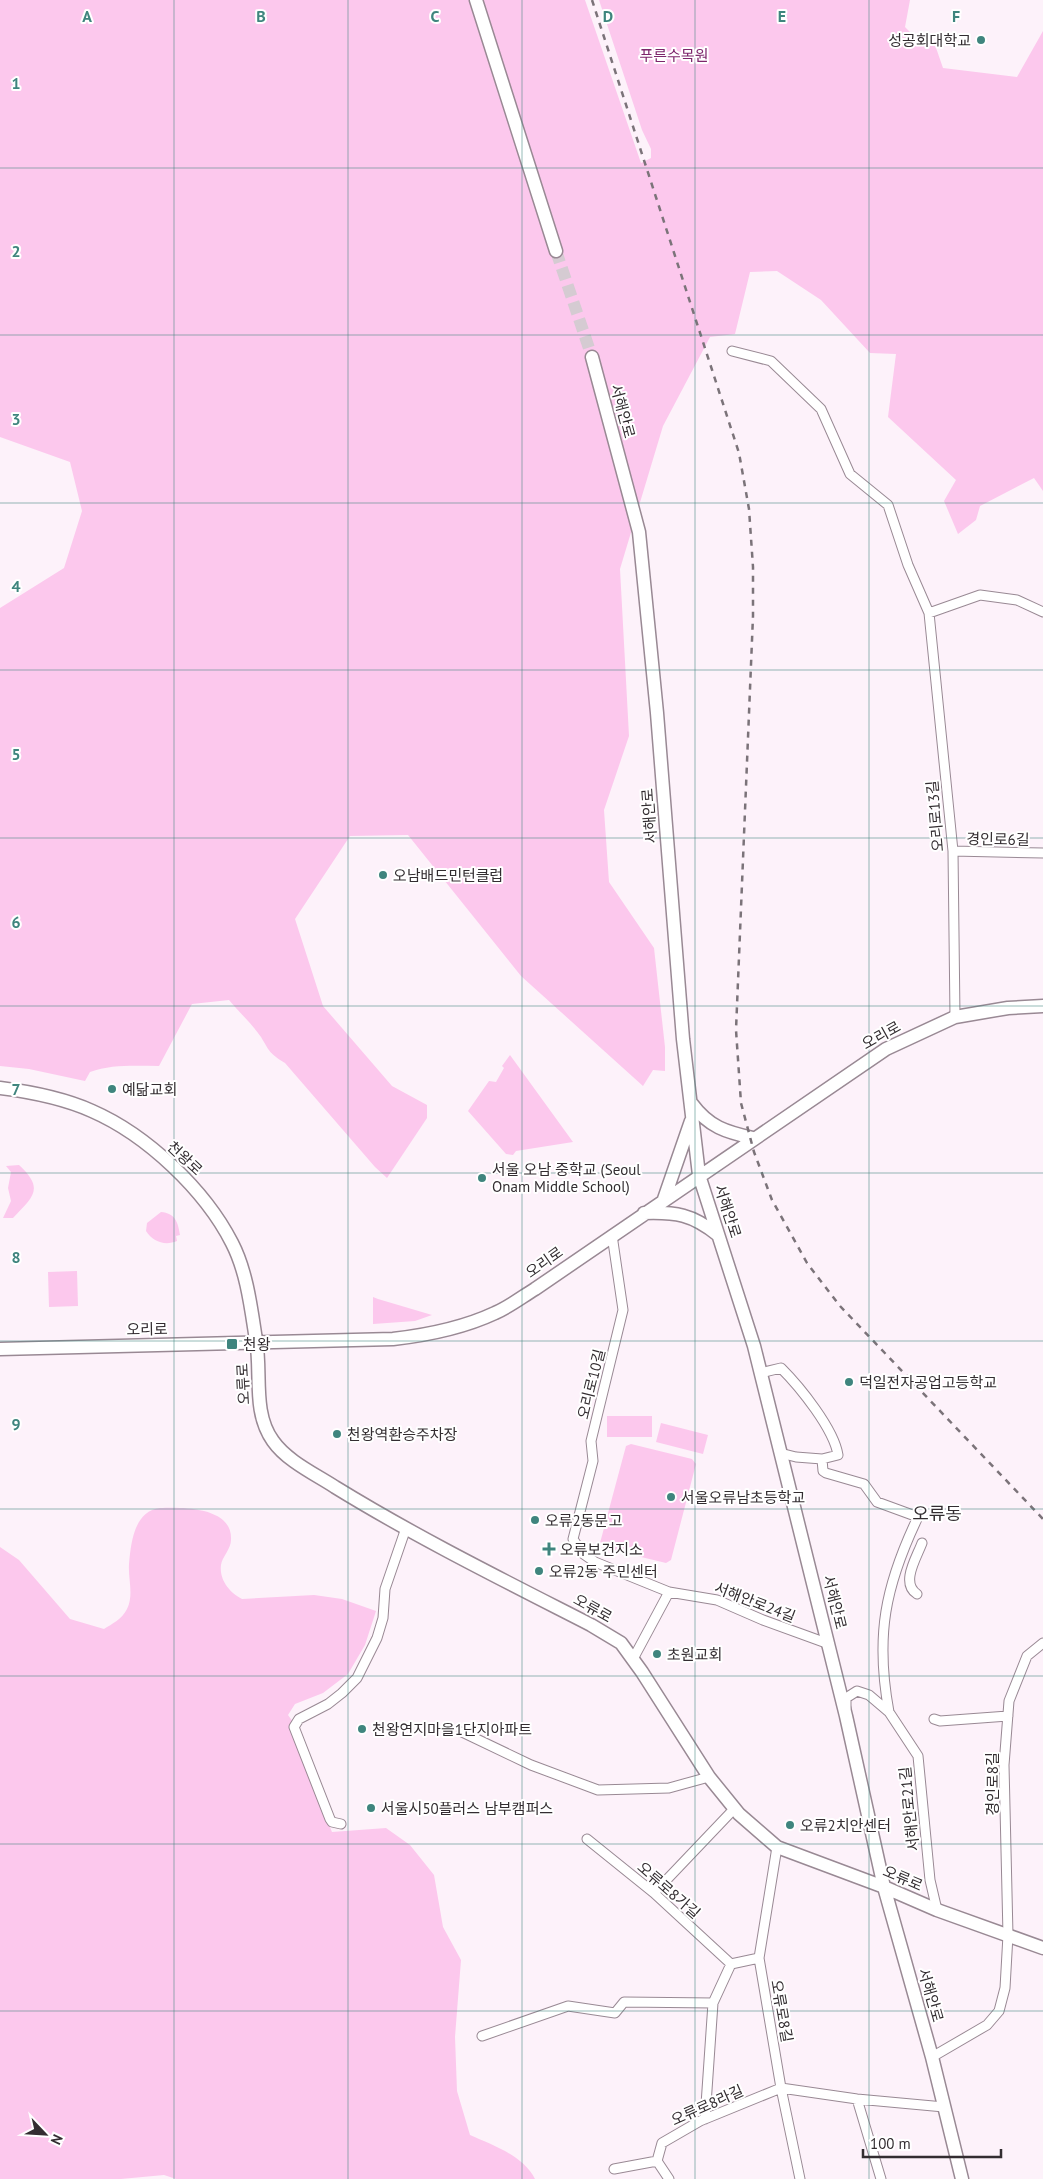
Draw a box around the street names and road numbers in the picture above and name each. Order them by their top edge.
street label: 서해안로 [607,382,639,440]
street label: 오리로13길 [922,780,948,852]
street label: 서해안로 [638,788,660,844]
street label: 경인로6길 [966,829,1030,849]
street label: 오리로 [858,1017,904,1053]
street label: 천왕로 [163,1137,207,1179]
street label: 서해안로 [710,1182,746,1240]
street label: 오리로 [522,1242,566,1282]
street label: 오리로 [126,1319,168,1339]
street label: 오리로10길 [573,1347,609,1421]
street label: 오류로 [232,1363,254,1405]
street label: 서해안로 [819,1573,851,1631]
street label: 서해안로24길 [712,1578,798,1626]
street label: 오류로 [570,1590,616,1626]
street label: 경인로8길 [983,1752,1002,1816]
street label: 서해안로21길 [895,1766,923,1852]
street label: 오류로8가길 [634,1858,704,1922]
street label: 오류로 [880,1861,926,1895]
street label: 서해안로 [914,1966,948,2024]
street label: 오류로8길 [767,1978,797,2044]
street label: 오류로8라길 [668,2081,746,2129]

